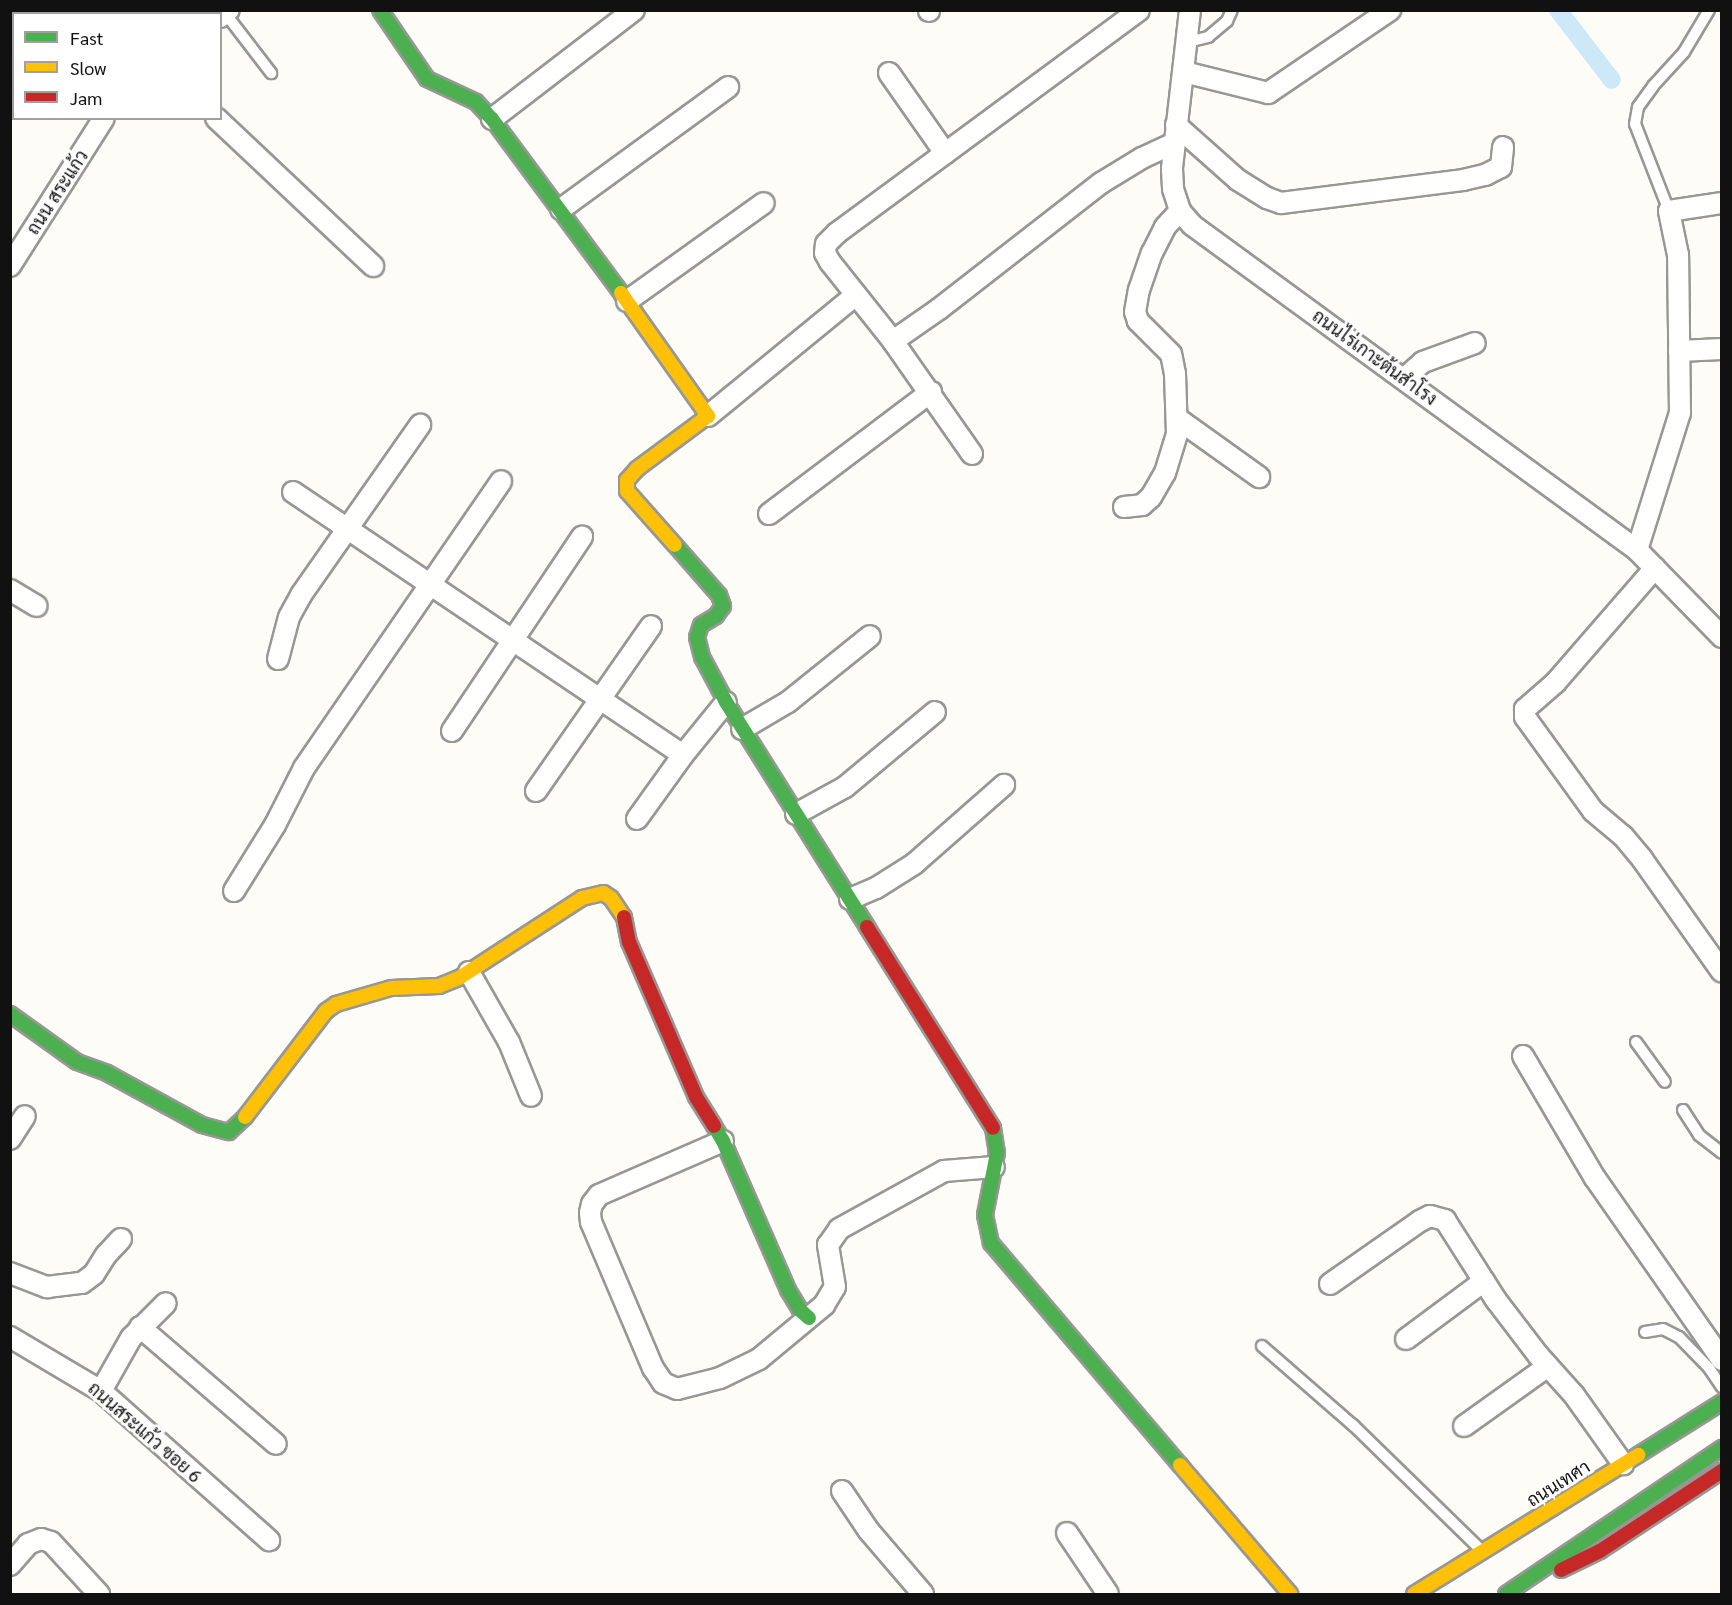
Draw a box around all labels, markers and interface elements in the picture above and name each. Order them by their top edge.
legend [12,12,222,120]
text: Fast [70,26,103,49]
text: Slow [70,56,106,79]
text: Jam [70,86,102,109]
street label: ถนน สระแก้ว [22,146,92,238]
street label: ถนนไร่เกาะต้นสำโรง [1309,305,1441,409]
street label: ถนนสระแก้ว ซอย 6 [84,1377,206,1487]
street label: ถนนเทศา [1522,1455,1594,1511]

